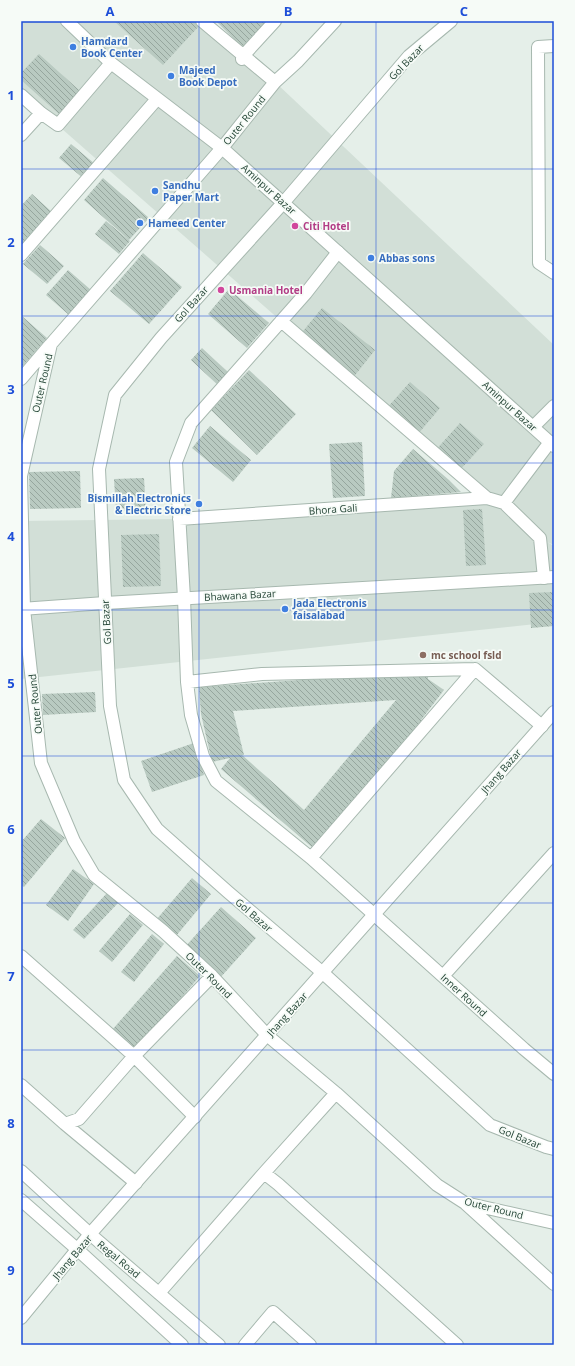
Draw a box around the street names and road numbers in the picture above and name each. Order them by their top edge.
street label: Gol Bazar [385,41,427,83]
street label: Outer Round [220,92,268,148]
street label: Aminpur Bazar [238,161,300,217]
street label: Gol Bazar [171,283,211,325]
street label: Outer Round [28,352,56,414]
street label: Aminpur Bazar [479,378,541,434]
street label: Bhora Gali [308,500,358,518]
street label: Bhawana Bazar [204,586,276,604]
street label: Gol Bazar [98,599,114,645]
street label: Outer Round [25,673,45,735]
street label: Jhang Bazar [477,746,524,797]
street label: Gol Bazar [233,895,275,935]
street label: Outer Round [183,949,235,1001]
street label: Inner Round [438,970,490,1020]
street label: Jhang Bazar [263,989,311,1040]
street label: Gol Bazar [497,1122,543,1152]
street label: Outer Round [463,1194,525,1222]
street label: Jhang Bazar [48,1231,95,1283]
street label: Regal Road [95,1237,143,1281]

